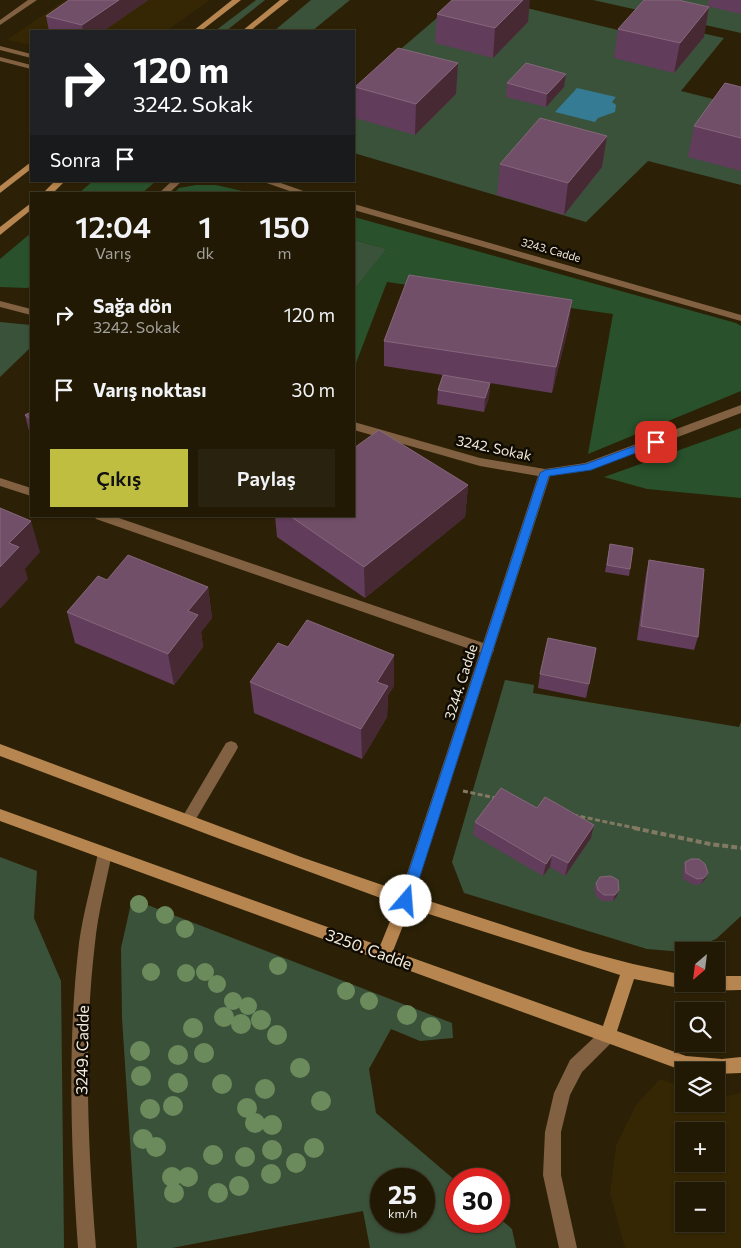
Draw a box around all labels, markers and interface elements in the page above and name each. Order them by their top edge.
text: 120 m [133,47,229,90]
icon: right [50,50,115,115]
text: 3242. Sokak [133,90,253,117]
icon: arrive [111,145,139,173]
text: Sonra [50,148,101,171]
text: 12:04 [75,207,151,244]
text: 1 [199,207,212,244]
text: 150 [259,207,310,244]
street label: 3243. Cadde [520,235,583,264]
text: Varış [95,243,131,262]
text: dk [196,243,214,262]
text: m [278,243,292,262]
text: Sağa dön [93,294,172,317]
icon: right [50,301,78,329]
text: 120 m [284,303,335,326]
text: 3242. Sokak [93,317,180,336]
icon: arrive [50,376,78,404]
text: Varış noktası [93,378,206,401]
text: 30 m [292,378,335,401]
pin [635,421,677,463]
icon: arrive [642,428,670,456]
street label: 3242. Sokak [455,431,534,464]
button: Çıkış [50,449,188,507]
button: Paylaş [198,449,335,507]
street label: 3244. Cadde [440,642,481,722]
position arrow [379,874,431,926]
street label: 3250. Cadde [323,924,415,973]
north arrow [675,942,725,992]
map controls [675,942,725,1232]
button: search [675,1002,725,1052]
street label: 3249. Cadde [71,1005,92,1095]
button: layers [675,1062,725,1112]
button: + [675,1122,725,1172]
speed limit sign: 30 [445,1168,510,1233]
text: 25 [388,1179,417,1209]
button: − [675,1182,725,1232]
text: km/h [388,1206,417,1220]

